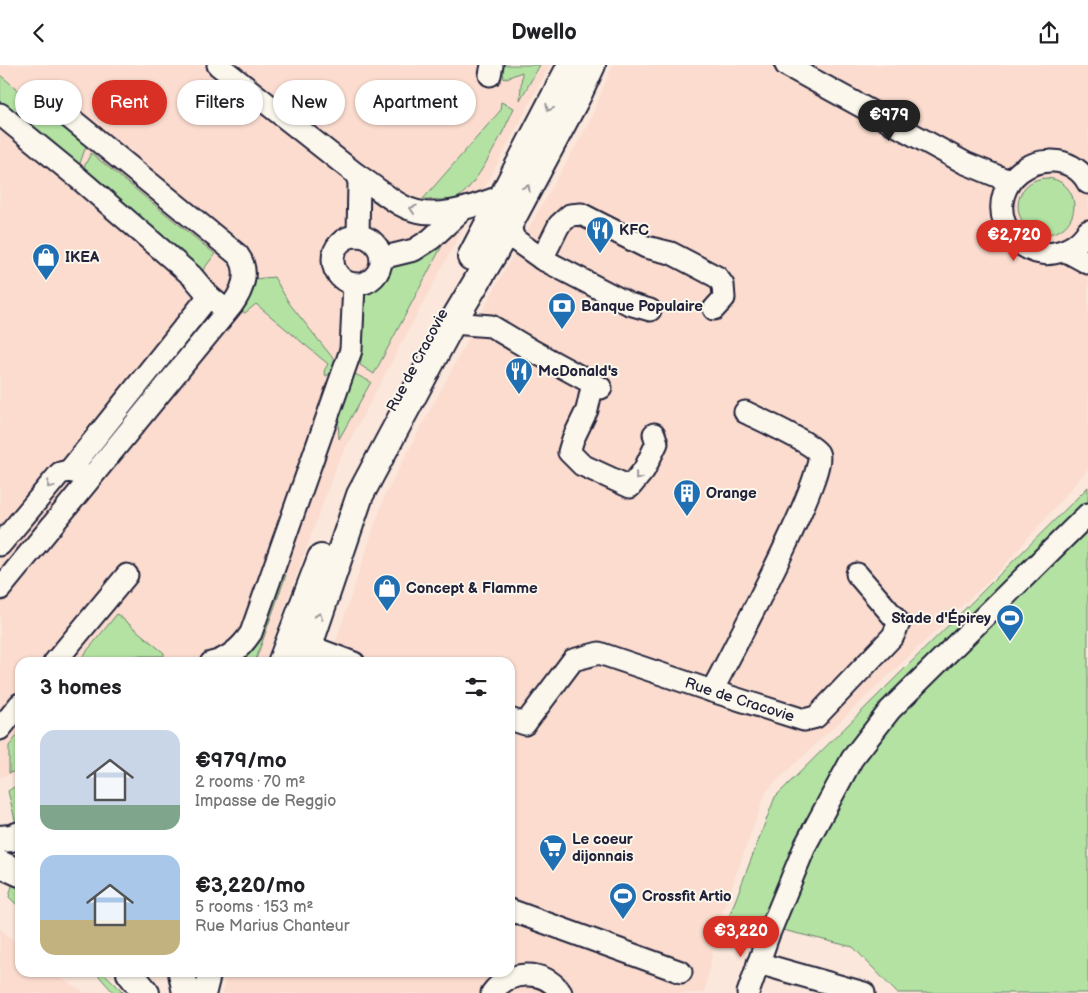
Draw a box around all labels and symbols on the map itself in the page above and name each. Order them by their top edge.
pin: €979 [859,99,919,142]
one-way arrow [545,103,555,112]
one-way arrow [521,185,531,194]
one-way arrow [409,205,418,215]
restaurant icon: KFC [585,215,615,254]
pin: €2,720 [973,219,1055,262]
place label: KFC [619,221,649,240]
shop icon: IKEA [31,242,61,281]
place label: IKEA [65,248,100,267]
bank icon: Banque Populaire [547,291,577,330]
place label: Banque Populaire [581,297,703,316]
street label: Rue de Cracovie [382,305,453,415]
restaurant icon: McDonald's [504,356,534,395]
place label: McDonald's [538,362,618,381]
one-way arrow [635,471,644,480]
building icon: Orange [672,478,702,517]
one-way arrow [46,479,55,488]
place label: Orange [706,484,757,503]
shop icon: Concept & Flamme [372,573,402,612]
place label: Concept & Flamme [406,579,538,598]
sports icon: Stade d'Épirey [995,603,1025,642]
place label: Stade d'Épirey [891,608,991,628]
one-way arrow [313,613,323,621]
street label: Rue de Cracovie [682,674,797,726]
place label: Le coeur dijonnais [572,830,634,866]
supermarket icon: Le coeur dijonnais [538,833,568,872]
sports icon: Crossfit Artio [608,881,638,920]
place label: Crossfit Artio [642,887,732,906]
pin: €3,220 [700,915,782,958]

